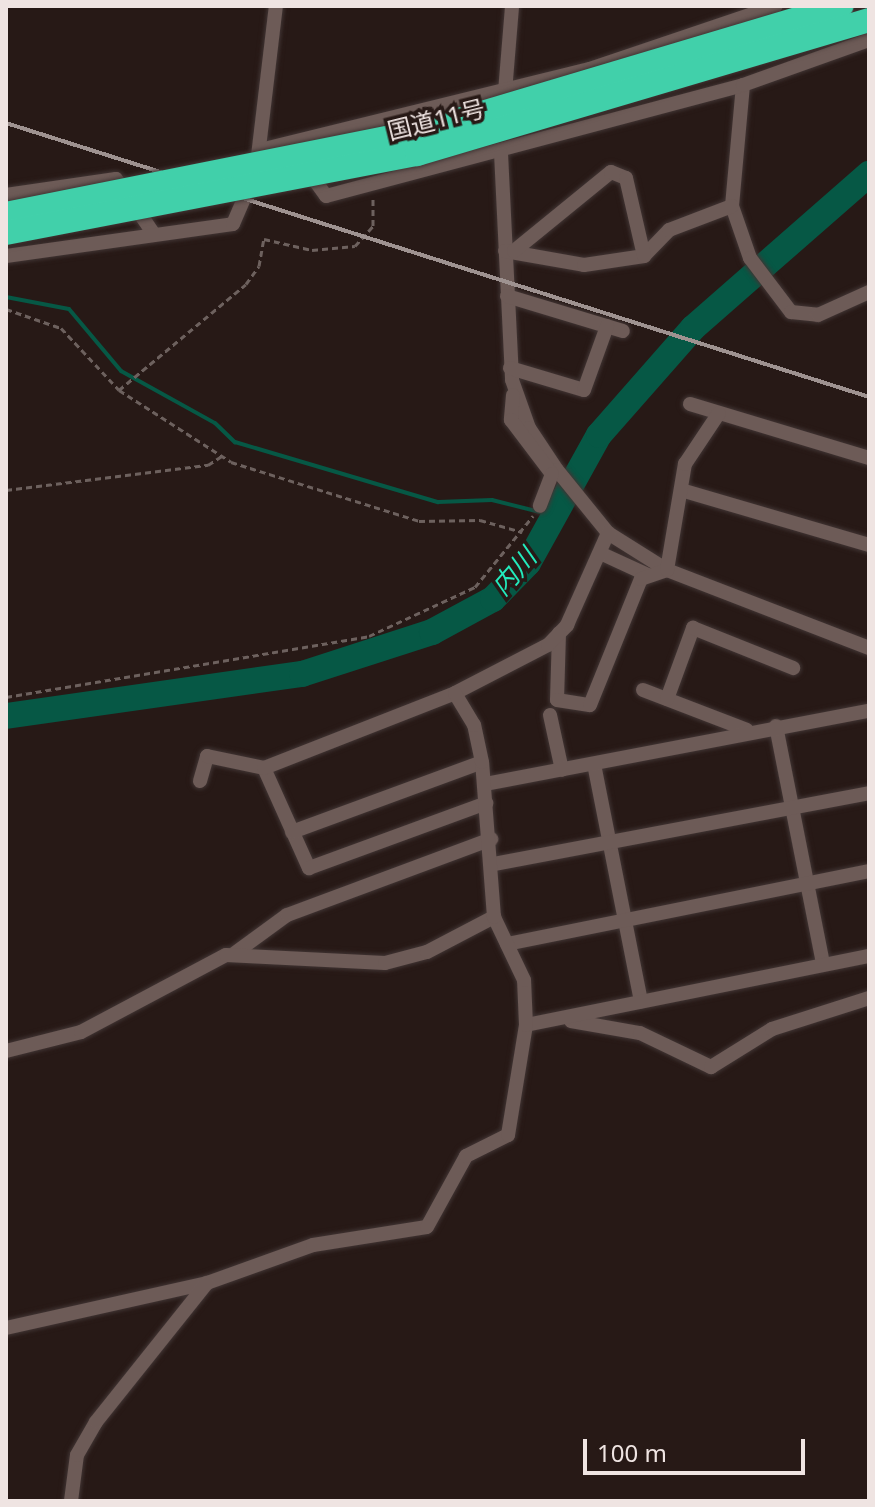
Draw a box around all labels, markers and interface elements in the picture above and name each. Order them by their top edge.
street label: 国道11号 [384,93,488,145]
water label: 内川 [485,542,543,602]
scale bar [587,1423,809,1473]
text: 100 m [597,1436,667,1469]

